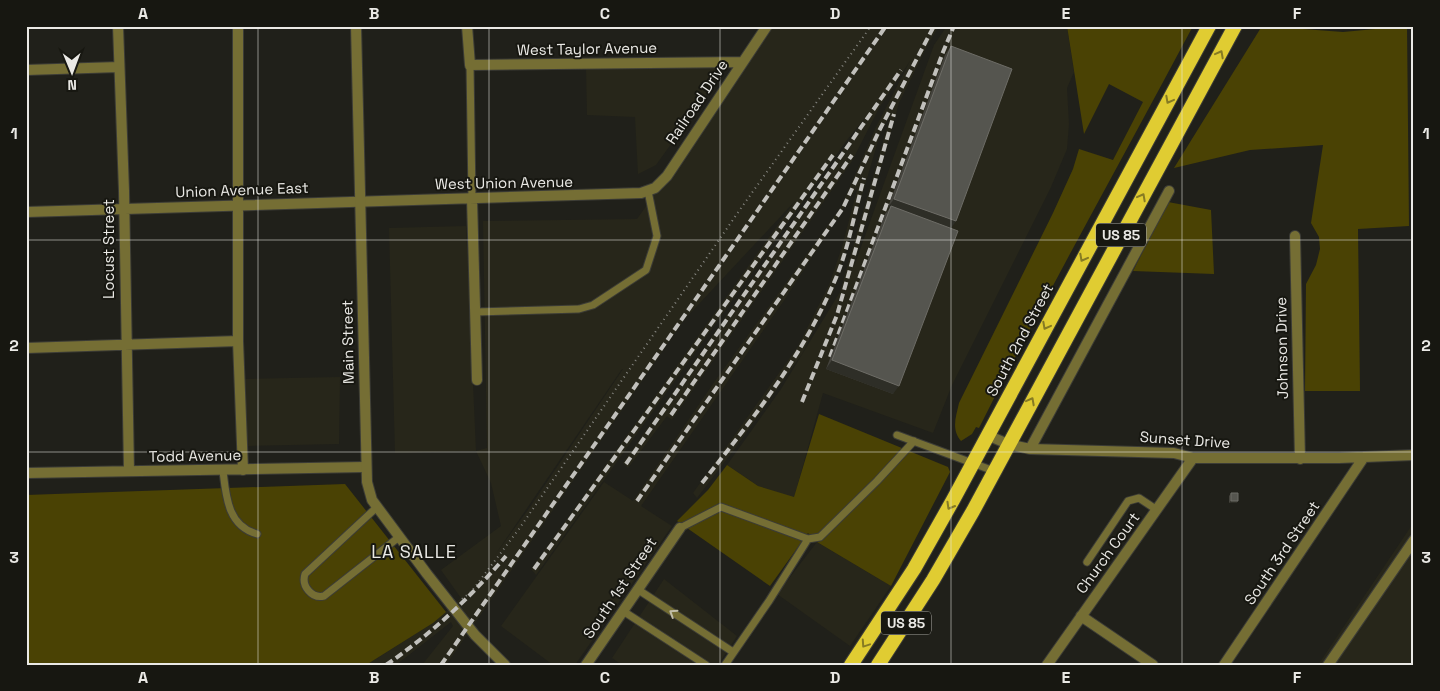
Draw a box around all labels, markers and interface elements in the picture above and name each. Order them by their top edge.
text: A [138,3,148,24]
text: B [369,3,379,24]
text: C [600,3,610,24]
text: D [830,3,840,24]
text: E [1062,3,1071,24]
text: F [1293,3,1302,24]
street label: West Taylor Avenue [517,38,657,59]
north arrow [48,48,98,98]
one-way arrow [1214,50,1224,59]
street label: Railroad Drive [661,56,732,148]
text: N [67,76,77,94]
one-way arrow [1165,95,1175,104]
text: 1 [10,123,18,144]
text: 1 [1422,123,1430,144]
street label: West Union Avenue [435,172,573,193]
street label: Union Avenue East [175,178,309,201]
one-way arrow [1136,193,1146,202]
street label: Locust Street [99,199,118,299]
road number: US 85 [1096,224,1146,246]
one-way arrow [1079,253,1089,262]
street label: South 2nd Street [982,280,1057,399]
street label: Johnson Drive [1271,297,1292,399]
street label: Main Street [337,300,358,384]
one-way arrow [1042,321,1052,330]
text: 2 [9,335,19,356]
text: 2 [1421,335,1431,356]
one-way arrow [1025,397,1035,406]
street label: Sunset Drive [1139,427,1231,452]
street label: Todd Avenue [149,445,242,466]
street label: South 3rd Street [1240,497,1323,608]
one-way arrow [947,500,957,509]
street label: Church Court [1072,508,1144,597]
street label: South 1st Street [579,533,661,642]
district label: LA SALLE [371,540,457,563]
text: 3 [9,547,19,568]
text: 3 [1421,547,1431,568]
one-way arrow [669,610,679,619]
road number: US 85 [881,612,931,634]
one-way arrow [862,638,871,648]
text: A [138,667,148,688]
text: B [369,667,379,688]
text: C [600,667,610,688]
text: D [830,667,840,688]
text: E [1062,667,1071,688]
text: F [1293,667,1302,688]

